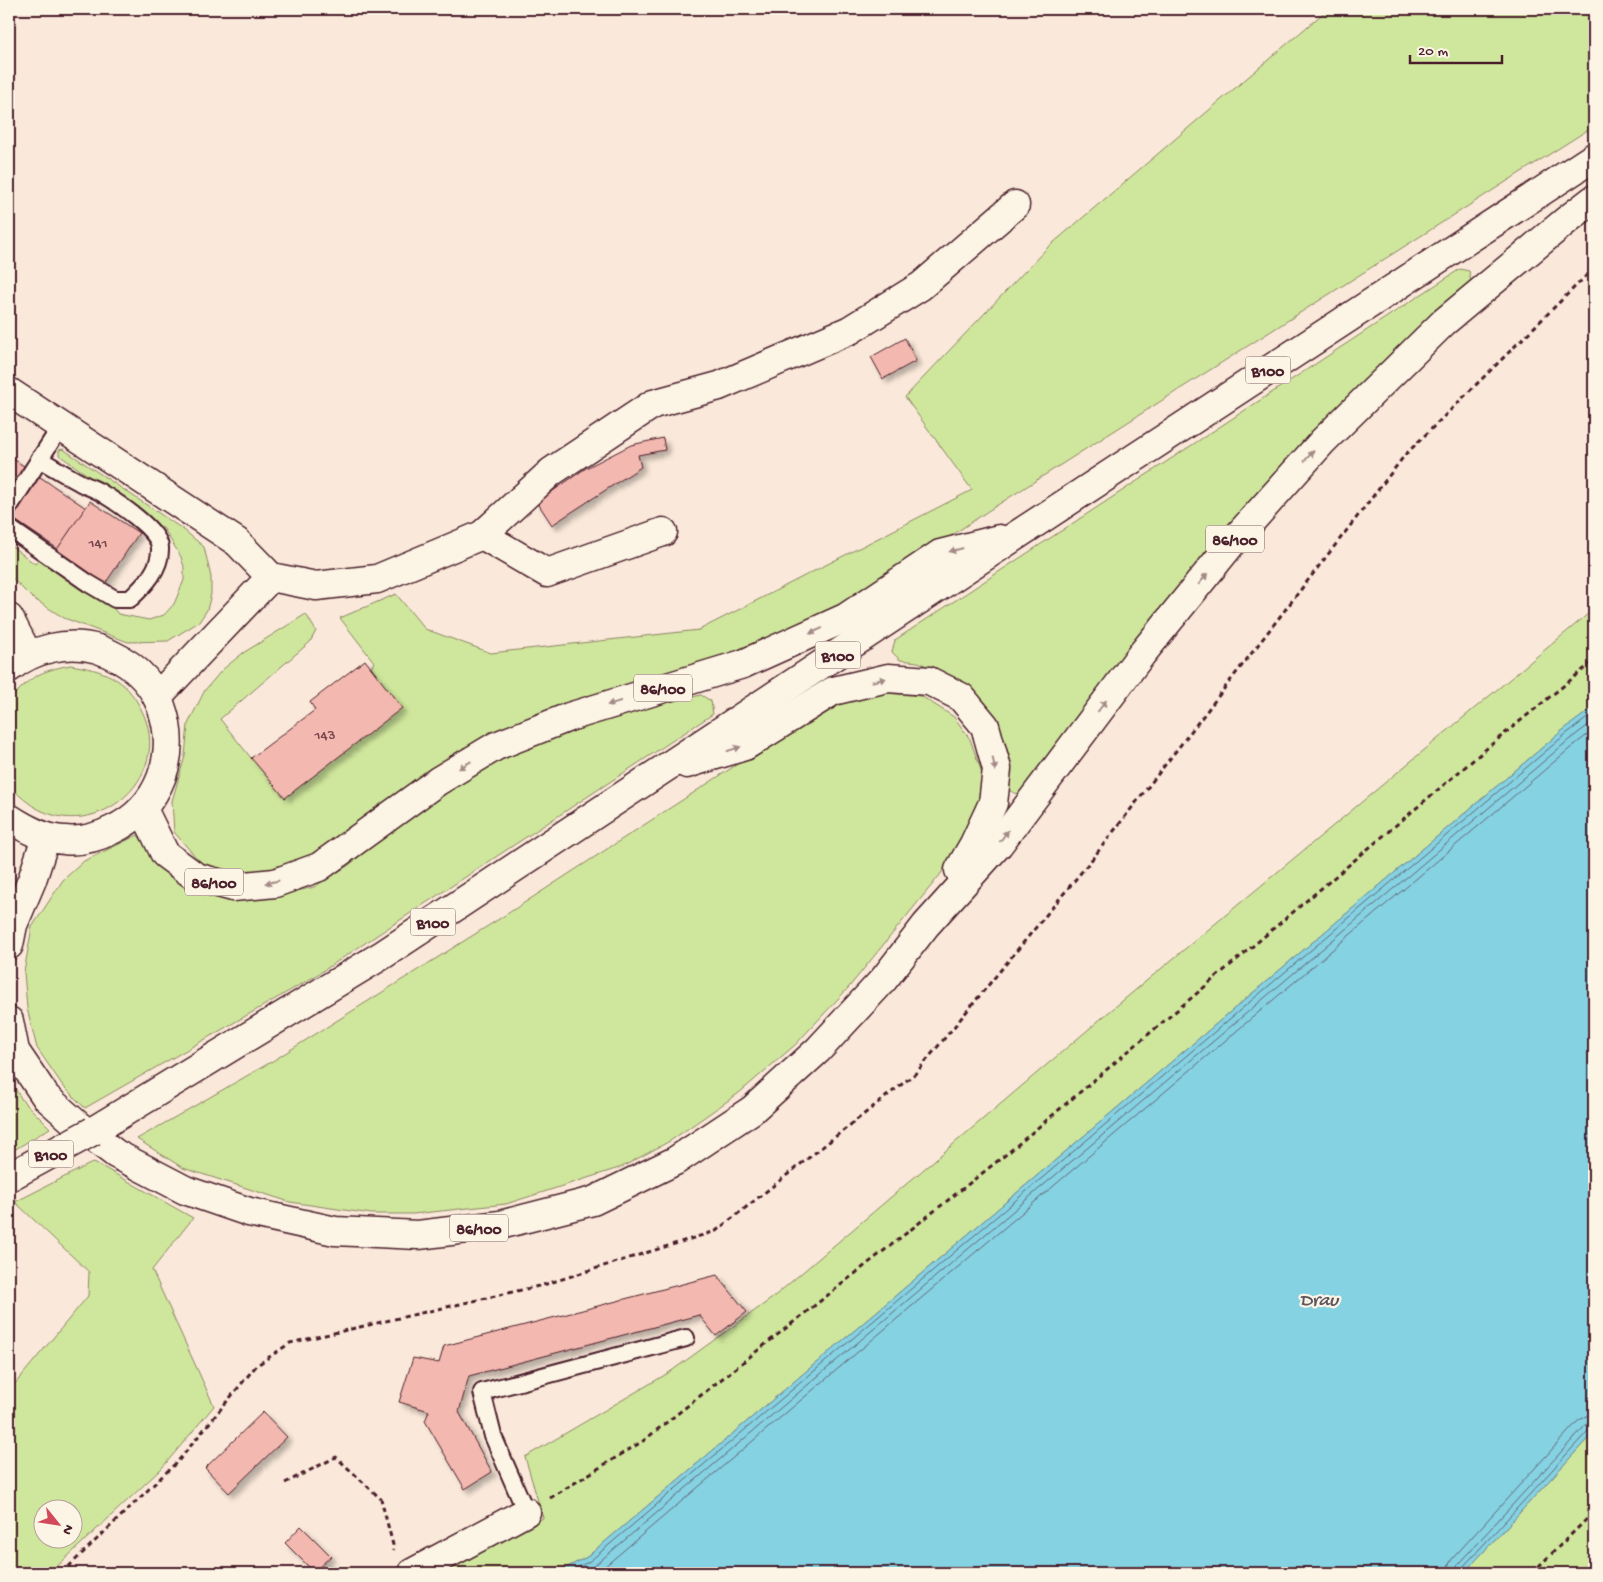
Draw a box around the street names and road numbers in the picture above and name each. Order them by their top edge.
road number: B100 [1246,356,1290,384]
road number: 86/100 [1206,526,1264,552]
road number: B100 [816,642,860,668]
road number: 86/100 [634,674,692,701]
road number: 86/100 [185,869,243,896]
road number: B100 [410,909,456,936]
road number: B100 [28,1140,74,1168]
road number: 86/100 [450,1214,508,1242]

